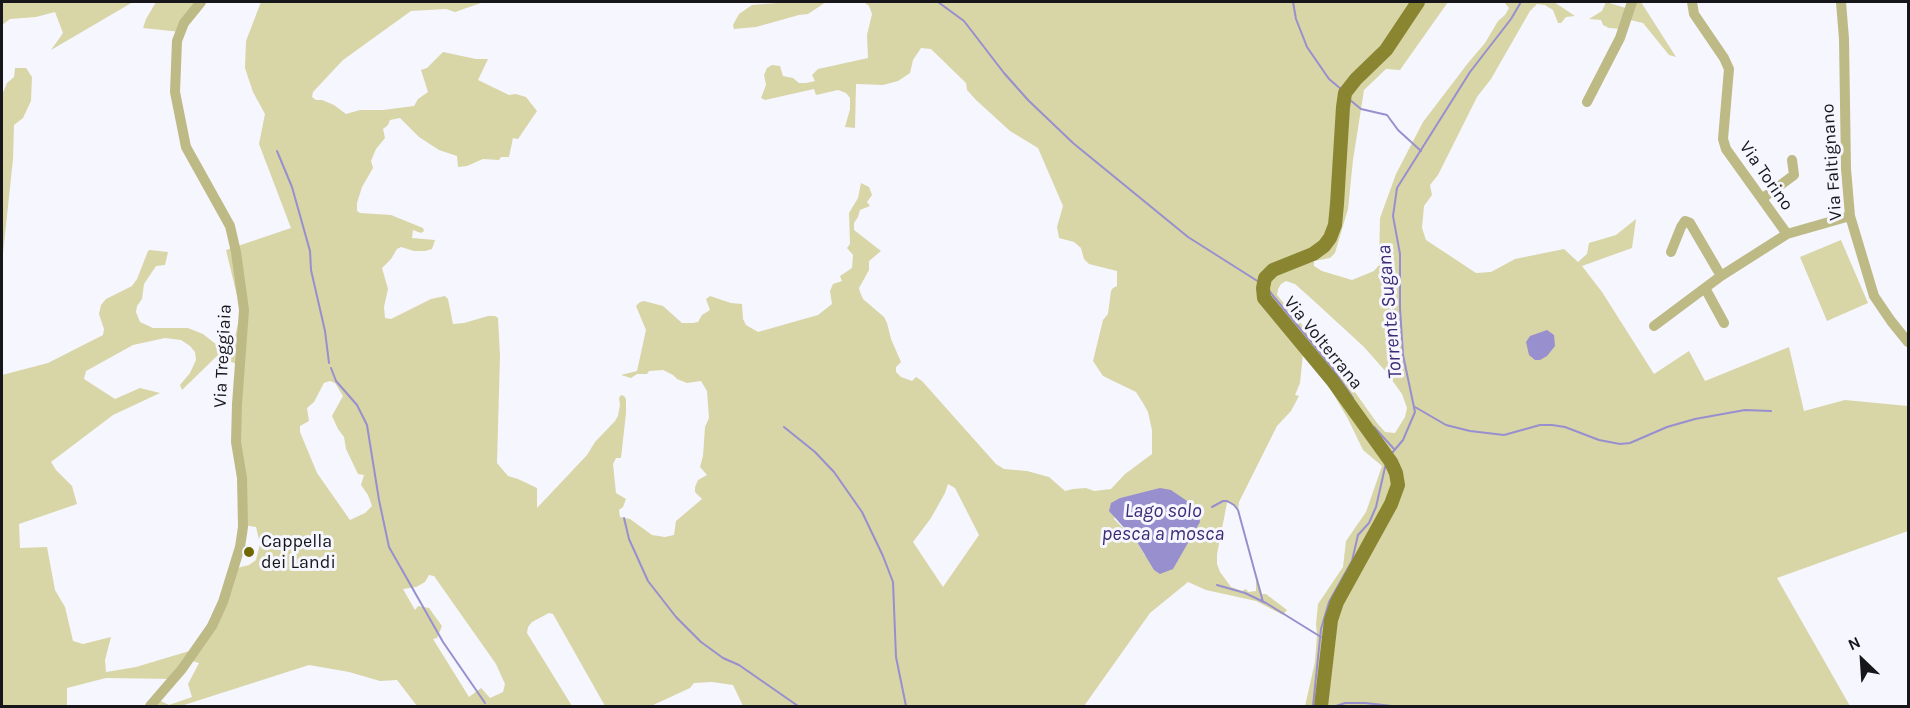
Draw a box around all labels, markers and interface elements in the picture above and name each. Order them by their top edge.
street label: Via Faltignano [1817,103,1847,221]
street label: Via Torino [1734,137,1798,215]
water label: Torrente Sugana [1372,244,1408,380]
street label: Via Volterrana [1279,292,1367,394]
street label: Via Treggiaia [209,304,237,408]
water label: Lago solo pesca a mosca [1102,499,1224,546]
place label: Cappella dei Landi [261,531,336,574]
marker: Cappella dei Landi [242,545,256,559]
north arrow [1832,630,1892,690]
text: N [1845,632,1863,654]

